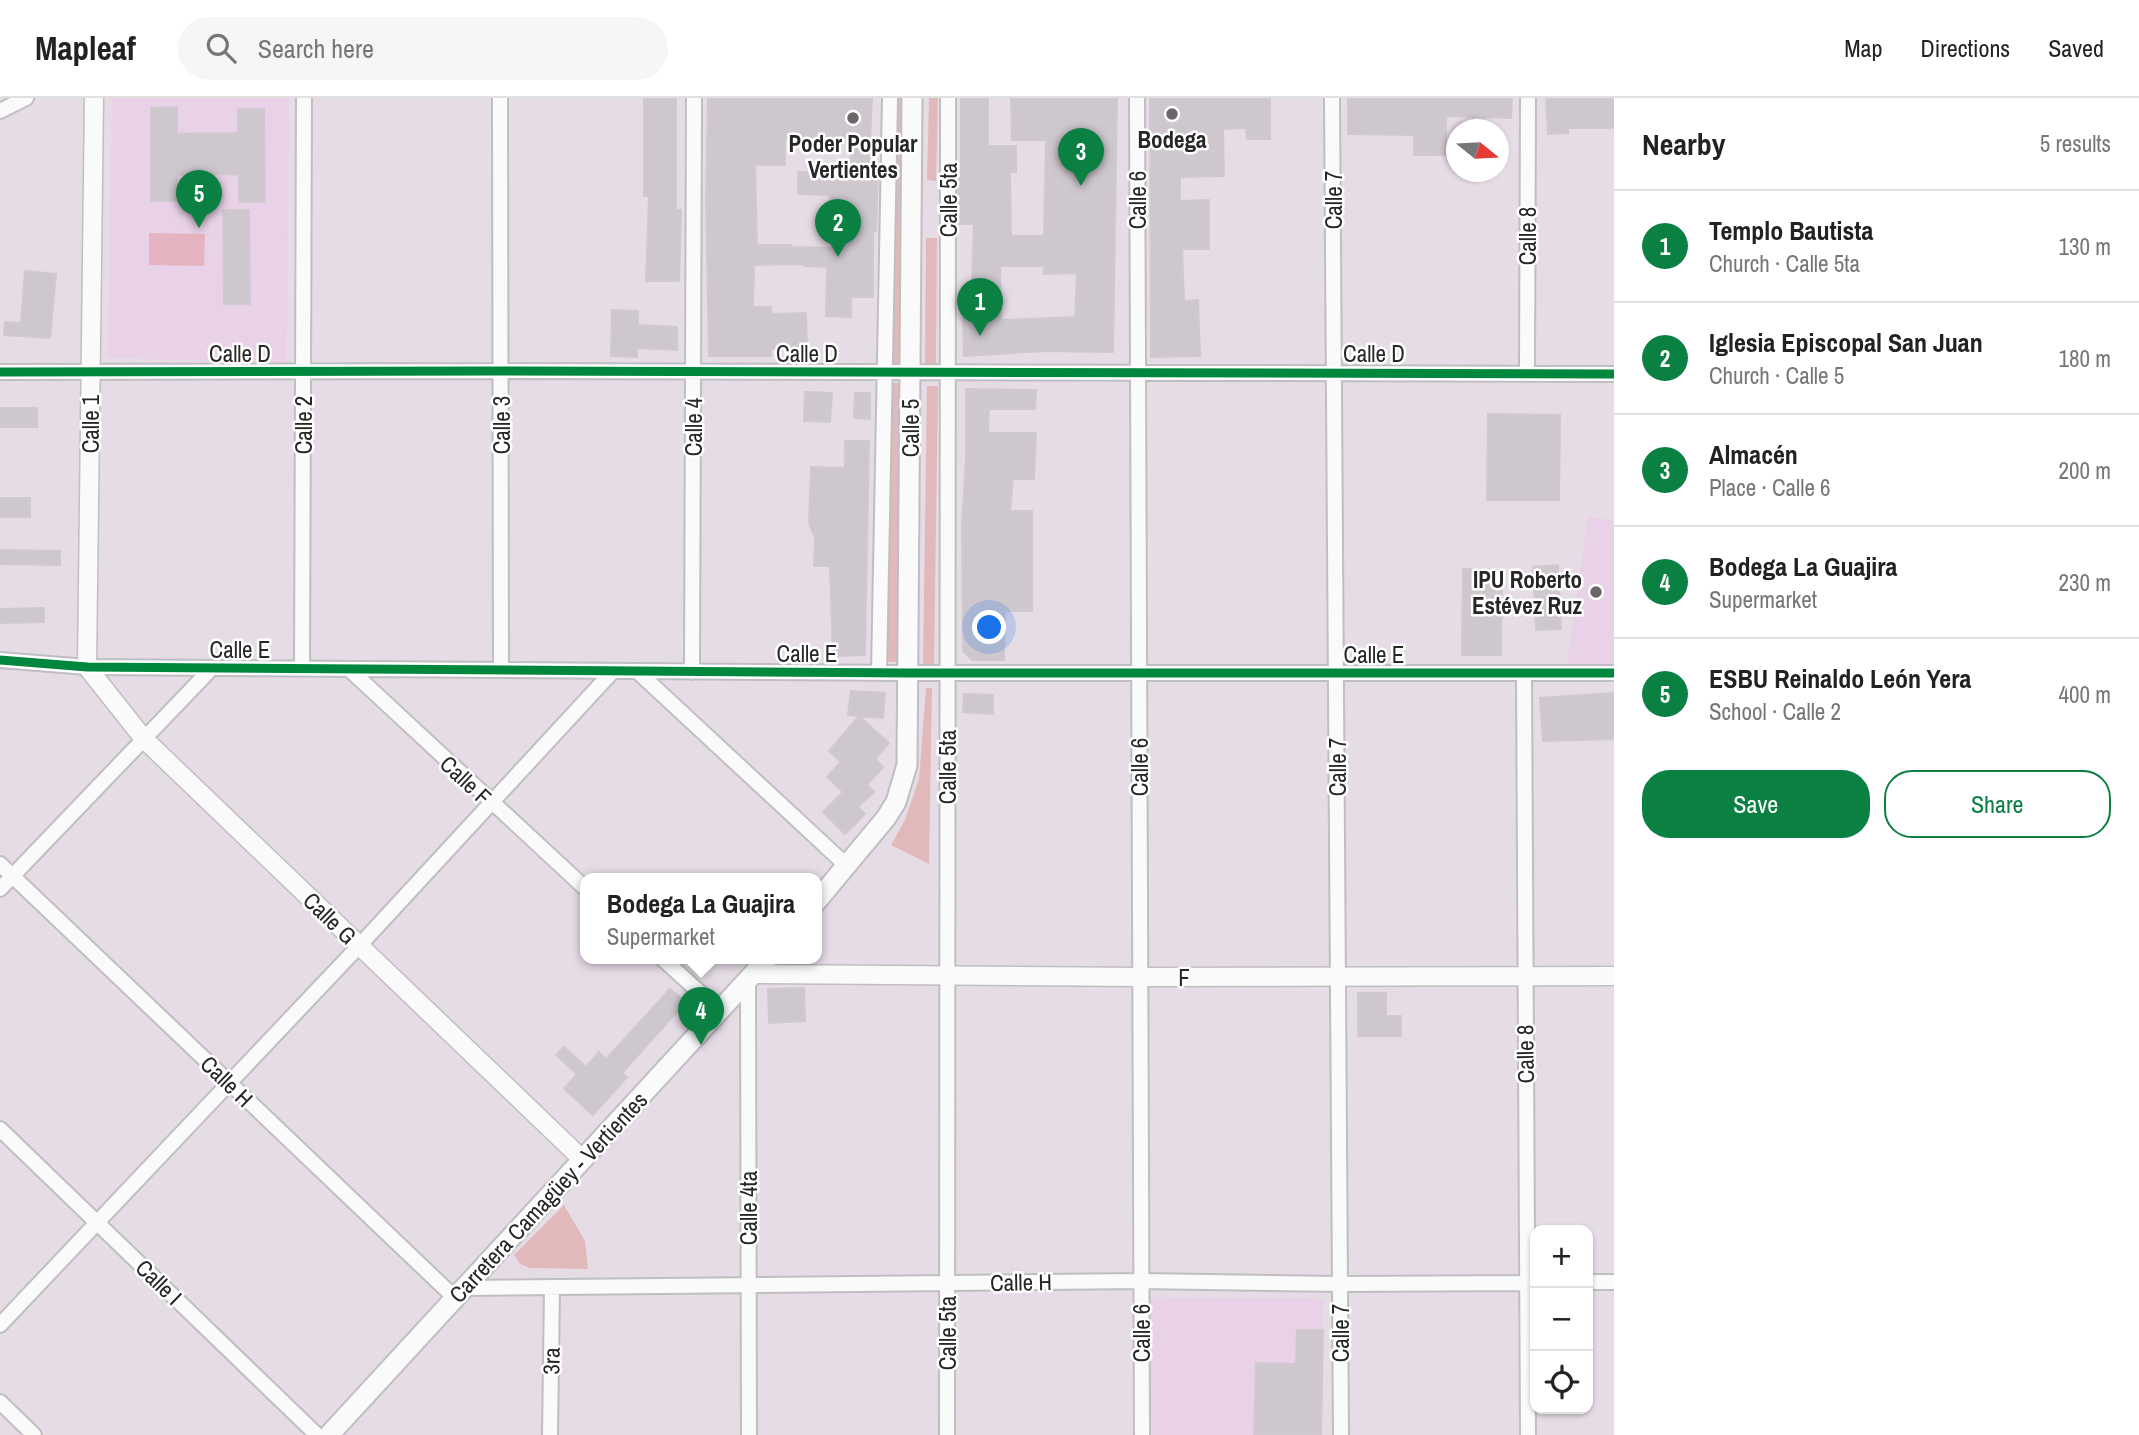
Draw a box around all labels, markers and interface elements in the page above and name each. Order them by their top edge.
search box [178,17,668,80]
text: Mapleaf [35,26,136,70]
icon: search [202,29,240,67]
text: Search here [258,31,374,66]
text: Map [1844,32,1882,64]
text: Directions [1920,32,2010,64]
text: Saved [2048,32,2104,64]
marker: Bodega [1164,106,1180,122]
marker: Poder Popular Vertientes [845,110,861,126]
north arrow [1446,119,1509,182]
place label: Bodega [1137,124,1207,155]
text: Nearby [1642,124,1725,164]
place label: Poder Popular Vertientes [789,128,918,185]
pin: 3 [1058,128,1104,186]
text: 5 results [2040,128,2111,159]
street label: Calle 5ta [933,162,964,237]
pin: 5 [176,170,222,228]
street label: Calle 6 [1122,171,1153,229]
street label: Calle 7 [1318,171,1349,229]
pin: 2 [815,199,861,257]
street label: Calle 8 [1512,207,1543,265]
text: Templo Bautista [1709,213,1873,248]
text: 1 [1660,231,1670,262]
text: 130 m [2059,231,2111,262]
text: Church · Calle 5ta [1709,248,1860,279]
pin: 1 [957,278,1003,336]
text: Iglesia Episcopal San Juan [1709,325,1983,360]
street label: Calle D [209,338,271,369]
street label: Calle D [776,338,838,369]
street label: Calle D [1343,338,1405,369]
text: 2 [1660,343,1670,374]
text: 180 m [2059,343,2111,374]
text: Church · Calle 5 [1709,360,1844,391]
street label: Calle 1 [75,394,106,453]
street label: Calle 2 [288,396,319,454]
street label: Calle 3 [486,396,517,454]
street label: Calle 4 [678,397,709,456]
street label: Calle 5 [895,399,926,457]
text: Almacén [1709,437,1798,472]
text: 3 [1660,455,1670,486]
text: 200 m [2059,455,2111,486]
text: Place · Calle 6 [1709,472,1831,503]
text: Bodega La Guajira [1709,549,1897,584]
place label: IPU Roberto Estévez Ruz [1472,564,1583,621]
text: 4 [1660,567,1670,598]
text: 230 m [2059,567,2111,598]
marker: IPU Roberto Estévez Ruz [1588,584,1604,600]
text: Supermarket [1709,584,1817,615]
your location [972,610,1006,644]
street label: Calle E [210,634,270,665]
street label: Calle E [777,638,837,669]
street label: Calle E [1344,639,1404,670]
text: ESBU Reinaldo León Yera [1709,661,1971,696]
text: 5 [1660,679,1670,710]
text: 400 m [2059,679,2111,710]
text: School · Calle 2 [1709,696,1841,727]
street label: Calle 5ta [932,729,963,804]
street label: Calle 6 [1124,738,1155,796]
street label: Calle 7 [1322,738,1353,796]
street label: Calle F [434,748,498,812]
button: Save [1642,770,1870,838]
button: Share [1884,770,2111,838]
popup [580,873,822,964]
street label: Calle G [297,885,363,951]
text: Bodega La Guajira [607,886,795,921]
text: Supermarket [607,921,715,952]
street label: F [1178,962,1190,993]
pin: 4 [678,987,724,1045]
street label: Calle 8 [1509,1024,1541,1084]
street label: Calle H [194,1048,260,1114]
street label: Carretera Camagüey - Vertientes [442,1085,654,1309]
street label: Calle 4ta [733,1170,764,1245]
map controls [1530,1225,1593,1414]
button: + [1530,1225,1593,1288]
street label: Calle I [129,1252,189,1312]
street label: Calle H [990,1266,1052,1298]
button: − [1530,1288,1593,1351]
street label: Calle 5ta [932,1295,963,1370]
street label: Calle 6 [1126,1304,1157,1362]
street label: Calle 7 [1325,1304,1356,1362]
street label: 3ra [535,1347,567,1375]
button: locate [1530,1351,1593,1414]

